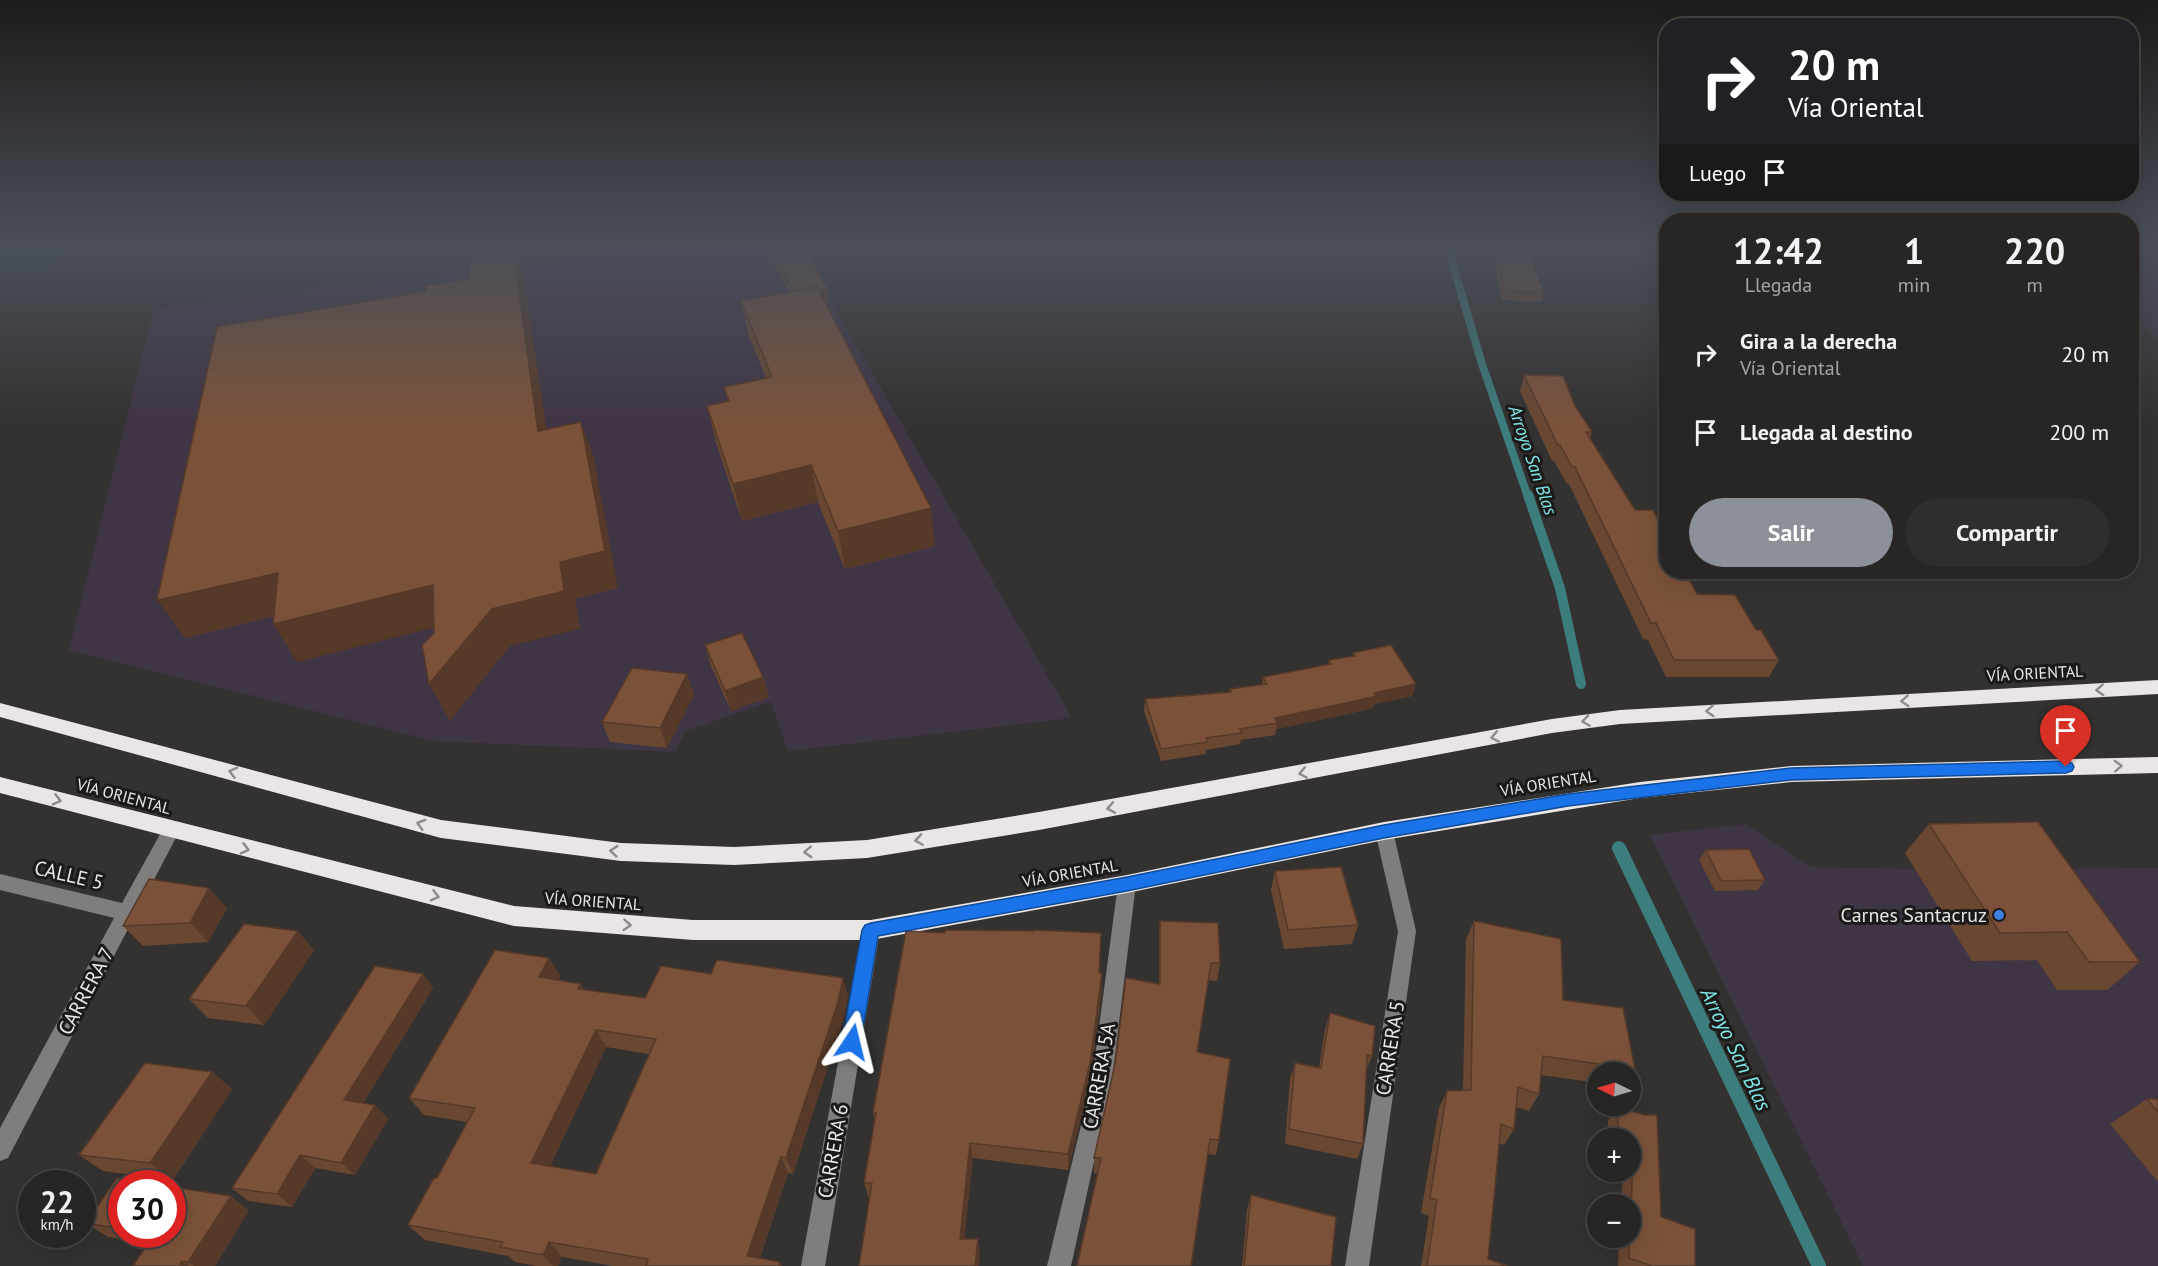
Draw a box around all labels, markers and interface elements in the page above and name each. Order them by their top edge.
text: 20 m [1788,37,1880,92]
icon: right [1689,42,1767,120]
text: Vía Oriental [1788,90,1924,124]
icon: arrive [1758,156,1791,189]
text: Luego [1689,159,1746,187]
text: 12:42 [1733,227,1824,274]
text: 1 [1904,227,1924,274]
text: 220 [2004,227,2065,274]
text: Llegada [1745,272,1812,298]
text: min [1898,272,1930,298]
text: m [2027,272,2043,298]
text: Gira a la derecha [1740,327,1897,355]
icon: right [1689,338,1722,371]
text: 20 m [2061,340,2109,368]
text: Vía Oriental [1740,355,1841,381]
water label: Arroyo San Blas [1503,401,1563,519]
icon: arrive [1689,416,1722,449]
text: Llegada al destino [1740,418,1913,446]
text: 200 m [2049,418,2109,446]
button: Salir [1689,498,1893,567]
button: Compartir [1905,498,2109,567]
street label: VÍA ORIENTAL [1985,660,2084,686]
one-way arrow [2095,684,2104,697]
one-way arrow [1900,694,1909,707]
one-way arrow [1706,705,1715,718]
pin [2040,705,2091,767]
icon: arrive [2049,714,2082,747]
one-way arrow [1582,715,1591,727]
one-way arrow [1490,730,1500,743]
one-way arrow [2113,759,2122,772]
one-way arrow [228,766,238,779]
one-way arrow [1299,766,1308,778]
street label: VÍA ORIENTAL [1498,766,1597,801]
street label: VÍA ORIENTAL [74,774,173,818]
one-way arrow [51,793,61,805]
one-way arrow [1107,801,1117,814]
one-way arrow [416,818,426,831]
one-way arrow [915,834,924,846]
one-way arrow [240,841,250,854]
one-way arrow [609,845,618,858]
one-way arrow [804,845,813,858]
street label: CALLE 5 [32,854,106,896]
street label: VÍA ORIENTAL [1020,855,1119,891]
street label: VÍA ORIENTAL [543,888,642,914]
one-way arrow [429,889,439,901]
place label: Carnes Santacruz [1841,902,1987,928]
marker: Carnes Santacruz [1992,908,2006,922]
one-way arrow [622,918,631,931]
street label: CARRERA 7 [52,943,120,1039]
water label: Arroyo San Blas [1694,982,1778,1116]
street label: CARRERA 5 [1370,999,1410,1097]
position arrow [820,1010,884,1074]
street label: CARRERA 5A [1077,1021,1121,1131]
north arrow [1587,1062,1641,1116]
map controls [1587,1062,1641,1248]
street label: CARRERA 6 [812,1102,854,1200]
button: + [1587,1128,1641,1182]
speed limit sign: 30 [108,1170,186,1248]
text: 22 [40,1182,74,1221]
button: − [1587,1194,1641,1248]
text: km/h [41,1215,73,1234]

